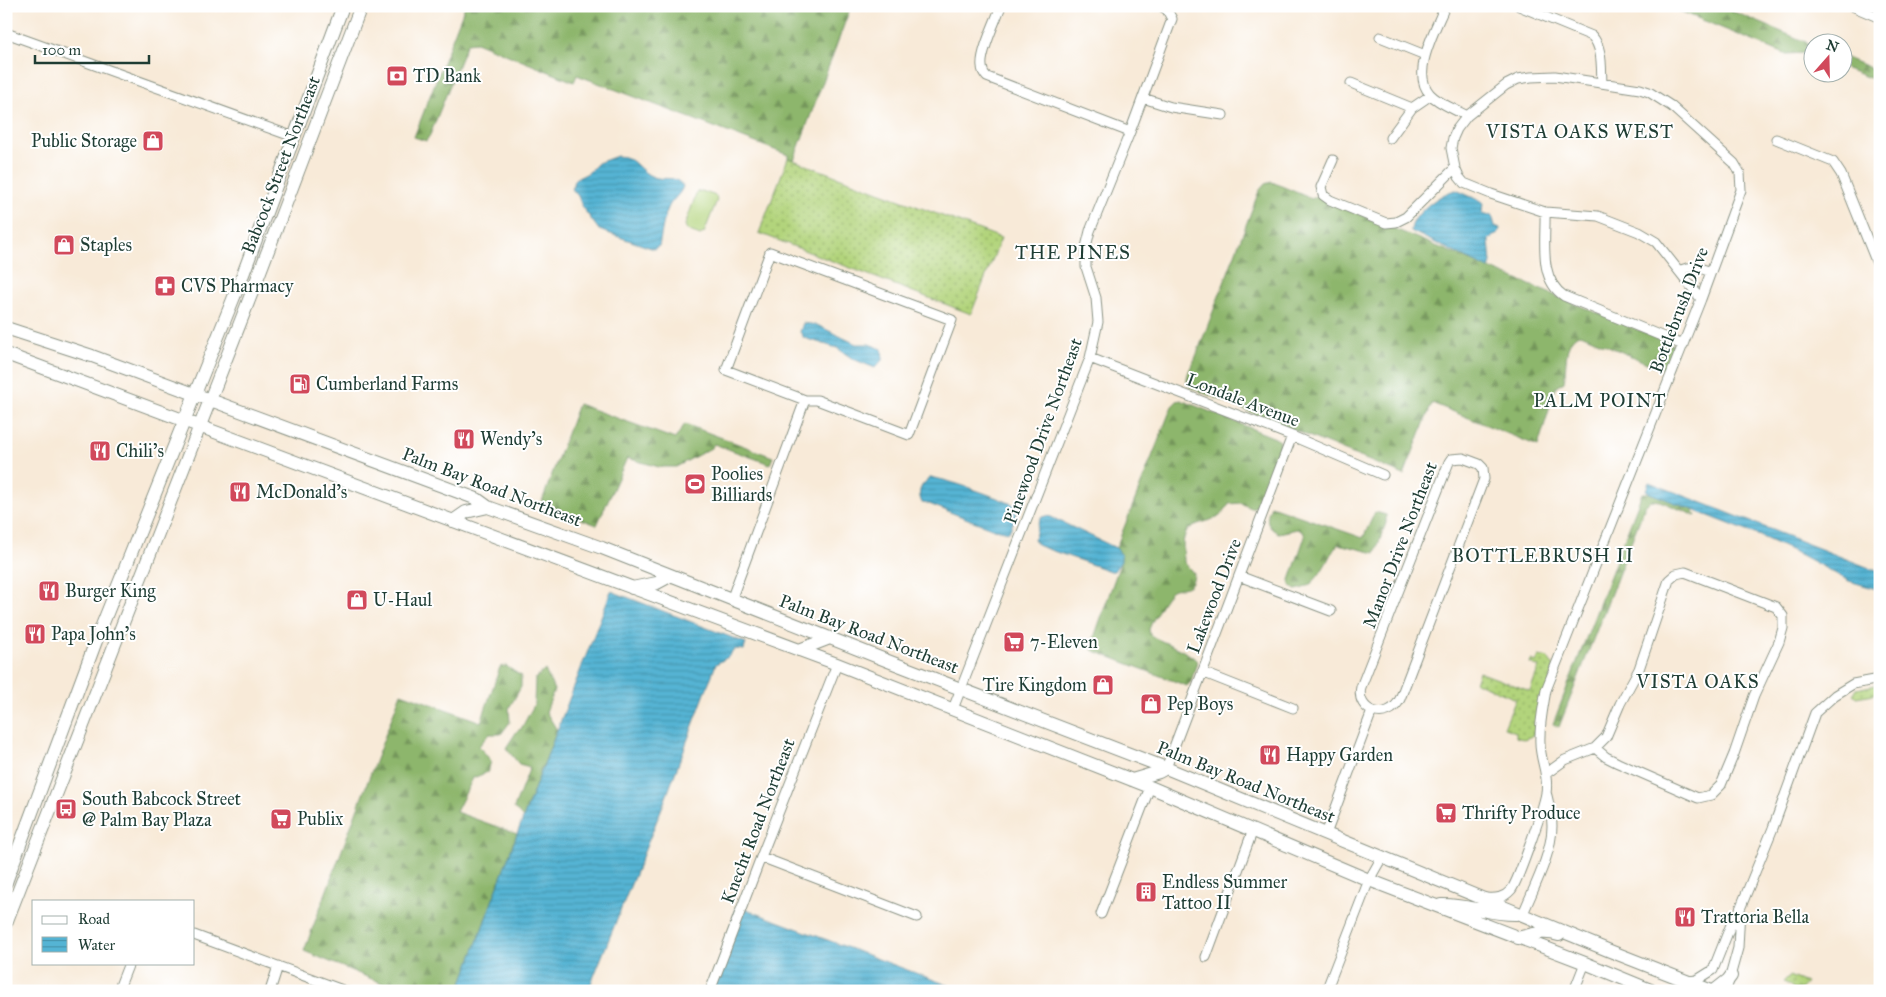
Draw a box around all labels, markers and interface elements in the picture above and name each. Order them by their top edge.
scale bar [35,32,149,64]
north arrow [1804,32,1854,82]
text: N [1824,36,1841,56]
text: 100 m [42,41,82,59]
bank icon: TD Bank [385,64,409,88]
place label: TD Bank [413,65,482,87]
street label: Babcock Street Northeast [237,72,325,257]
district label: VISTA OAKS WEST [1485,120,1674,143]
shop icon: Public Storage [141,129,165,153]
place label: Public Storage [31,130,137,153]
shop icon: Staples [52,233,76,257]
place label: Staples [80,234,132,256]
district label: THE PINES [1015,241,1131,264]
street label: Bottlebrush Drive [1645,244,1713,376]
pharmacy icon: CVS Pharmacy [153,274,177,298]
place label: CVS Pharmacy [181,275,294,297]
street label: Pinewood Drive Northeast [999,334,1087,527]
street label: Londale Avenue [1183,368,1303,432]
fuel station icon: Cumberland Farms [288,372,312,396]
place label: Cumberland Farms [316,373,458,395]
district label: PALM POINT [1533,389,1667,412]
restaurant icon: Wendy's [452,427,476,451]
place label: Wendy's [480,428,542,450]
restaurant icon: Chili's [88,439,112,463]
place label: Chili's [116,440,164,462]
street label: Palm Bay Road Northeast [399,443,585,532]
street label: Manor Drive Northeast [1358,458,1442,631]
place label: Poolies Billiards [711,463,772,506]
sports icon: Poolies Billiards [683,472,707,496]
restaurant icon: McDonald's [228,480,252,504]
place label: McDonald's [256,481,347,503]
street label: Lakewood Drive [1182,535,1246,657]
district label: BOTTLEBRUSH II [1452,544,1634,567]
restaurant icon: Burger King [37,579,61,603]
place label: Burger King [65,580,156,603]
shop icon: U-Haul [345,588,369,612]
place label: U-Haul [373,589,432,611]
street label: Palm Bay Road Northeast [776,590,962,679]
restaurant icon: Papa John's [23,622,47,646]
place label: Papa John's [51,623,136,646]
supermarket icon: 7-Eleven [1002,630,1026,654]
place label: 7-Eleven [1030,631,1098,653]
district label: VISTA OAKS [1635,670,1760,693]
shop icon: Tire Kingdom [1091,673,1115,697]
place label: Tire Kingdom [983,674,1087,697]
shop icon: Pep Boys [1139,692,1163,716]
place label: Pep Boys [1167,693,1233,715]
street label: Knecht Road Northeast [716,735,800,907]
street label: Palm Bay Road Northeast [1154,736,1339,828]
restaurant icon: Happy Garden [1258,743,1282,767]
place label: Happy Garden [1286,744,1393,766]
place label: South Babcock Street @ Palm Bay Plaza [82,788,242,831]
bus stop icon: South Babcock Street @ Palm Bay Plaza [54,797,78,821]
supermarket icon: Thrifty Produce [1434,801,1458,825]
place label: Thrifty Produce [1462,802,1581,824]
supermarket icon: Publix [269,807,293,831]
place label: Publix [297,808,343,830]
place label: Endless Summer Tattoo II [1162,871,1288,914]
building icon: Endless Summer Tattoo II [1134,880,1158,904]
legend [32,900,195,964]
restaurant icon: Trattoria Bella [1673,905,1697,929]
place label: Trattoria Bella [1701,906,1809,928]
text: Road [78,910,110,928]
text: Water [78,936,115,954]

